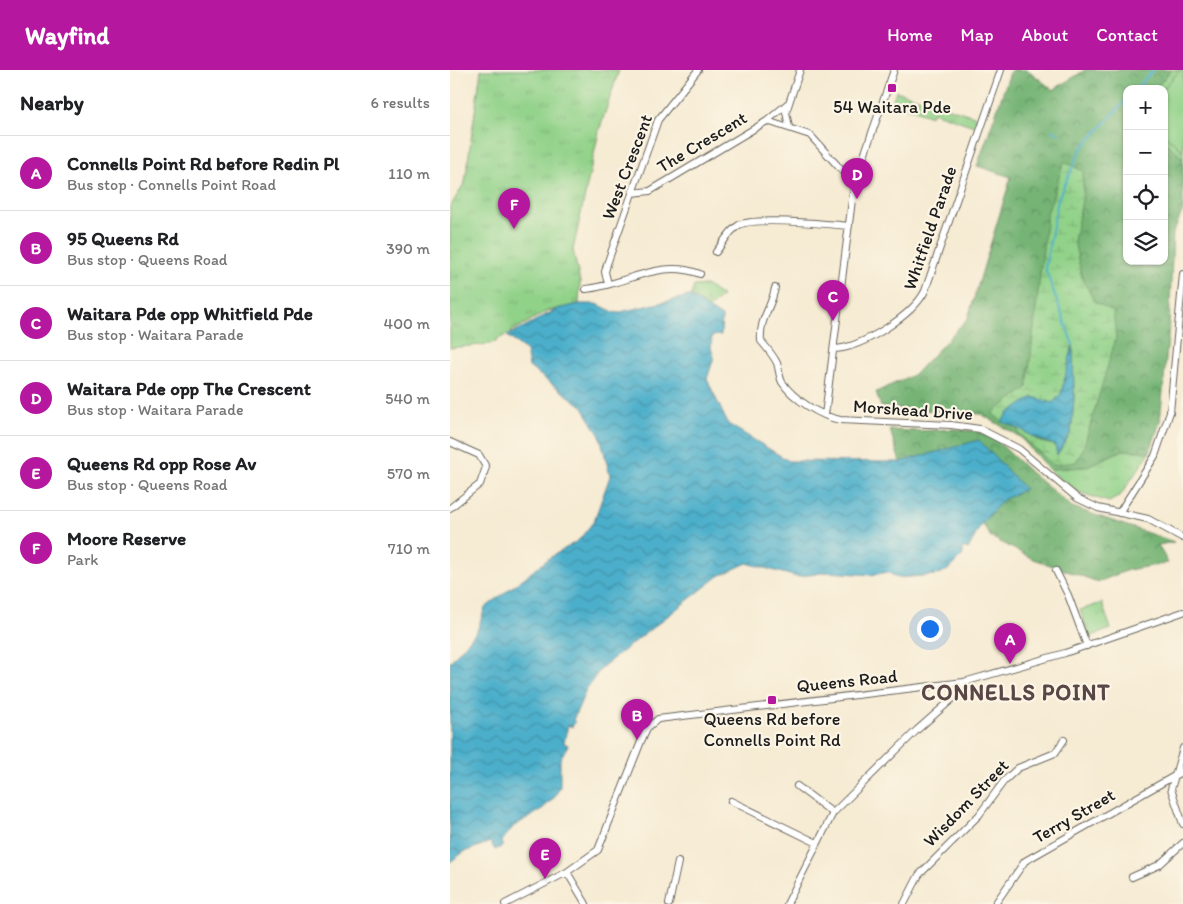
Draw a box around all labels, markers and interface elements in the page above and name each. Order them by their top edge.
text: Wayfind [25,21,109,50]
text: Home [887,24,933,46]
text: Map [961,24,994,46]
text: About [1022,24,1068,46]
text: Contact [1096,24,1158,46]
marker: 54 Waitara Pde [886,82,898,94]
map controls [1123,85,1168,265]
button: + [1123,85,1168,130]
text: Nearby [20,90,84,115]
text: 6 results [370,93,430,112]
place label: 54 Waitara Pde [833,96,951,118]
street label: The Crescent [653,106,751,177]
street label: West Crescent [597,111,657,223]
button: − [1123,130,1168,175]
text: Connells Point Rd before Redin Pl [67,152,339,175]
pin: D [841,158,873,199]
street label: Whitfield Parade [899,163,961,293]
text: A [31,164,41,183]
text: 110 m [388,164,430,183]
text: Bus stop · Connells Point Road [67,175,276,194]
button: locate [1123,175,1168,220]
pin: F [498,188,530,229]
button: layers [1123,220,1168,265]
text: 95 Queens Rd [67,227,179,250]
text: B [31,239,41,258]
text: 390 m [386,239,430,258]
text: Bus stop · Queens Road [67,250,228,269]
pin: C [817,280,849,321]
text: Waitara Pde opp Whitfield Pde [67,302,313,325]
text: C [31,314,41,333]
text: 400 m [384,314,430,333]
text: Bus stop · Waitara Parade [67,325,244,344]
text: Waitara Pde opp The Crescent [67,377,311,400]
text: D [31,389,41,408]
text: 540 m [385,389,430,408]
street label: Morshead Drive [852,395,974,425]
text: Bus stop · Waitara Parade [67,400,244,419]
text: Queens Rd opp Rose Av [67,452,256,475]
text: E [32,464,40,483]
text: 570 m [387,464,430,483]
text: Bus stop · Queens Road [67,475,228,494]
text: Moore Reserve [67,527,186,550]
text: F [32,539,40,558]
text: 710 m [388,539,430,558]
text: Park [67,550,98,569]
your location [917,616,943,642]
pin: A [994,623,1026,664]
street label: Queens Road [796,665,899,697]
district label: CONNELLS POINT [921,679,1111,706]
marker: Queens Rd before Connells Point Rd [766,694,778,706]
pin: B [621,699,653,740]
place label: Queens Rd before Connells Point Rd [703,708,841,751]
street label: Wisdom Street [919,754,1014,852]
street label: Terry Street [1029,784,1119,848]
pin: E [529,838,561,879]

